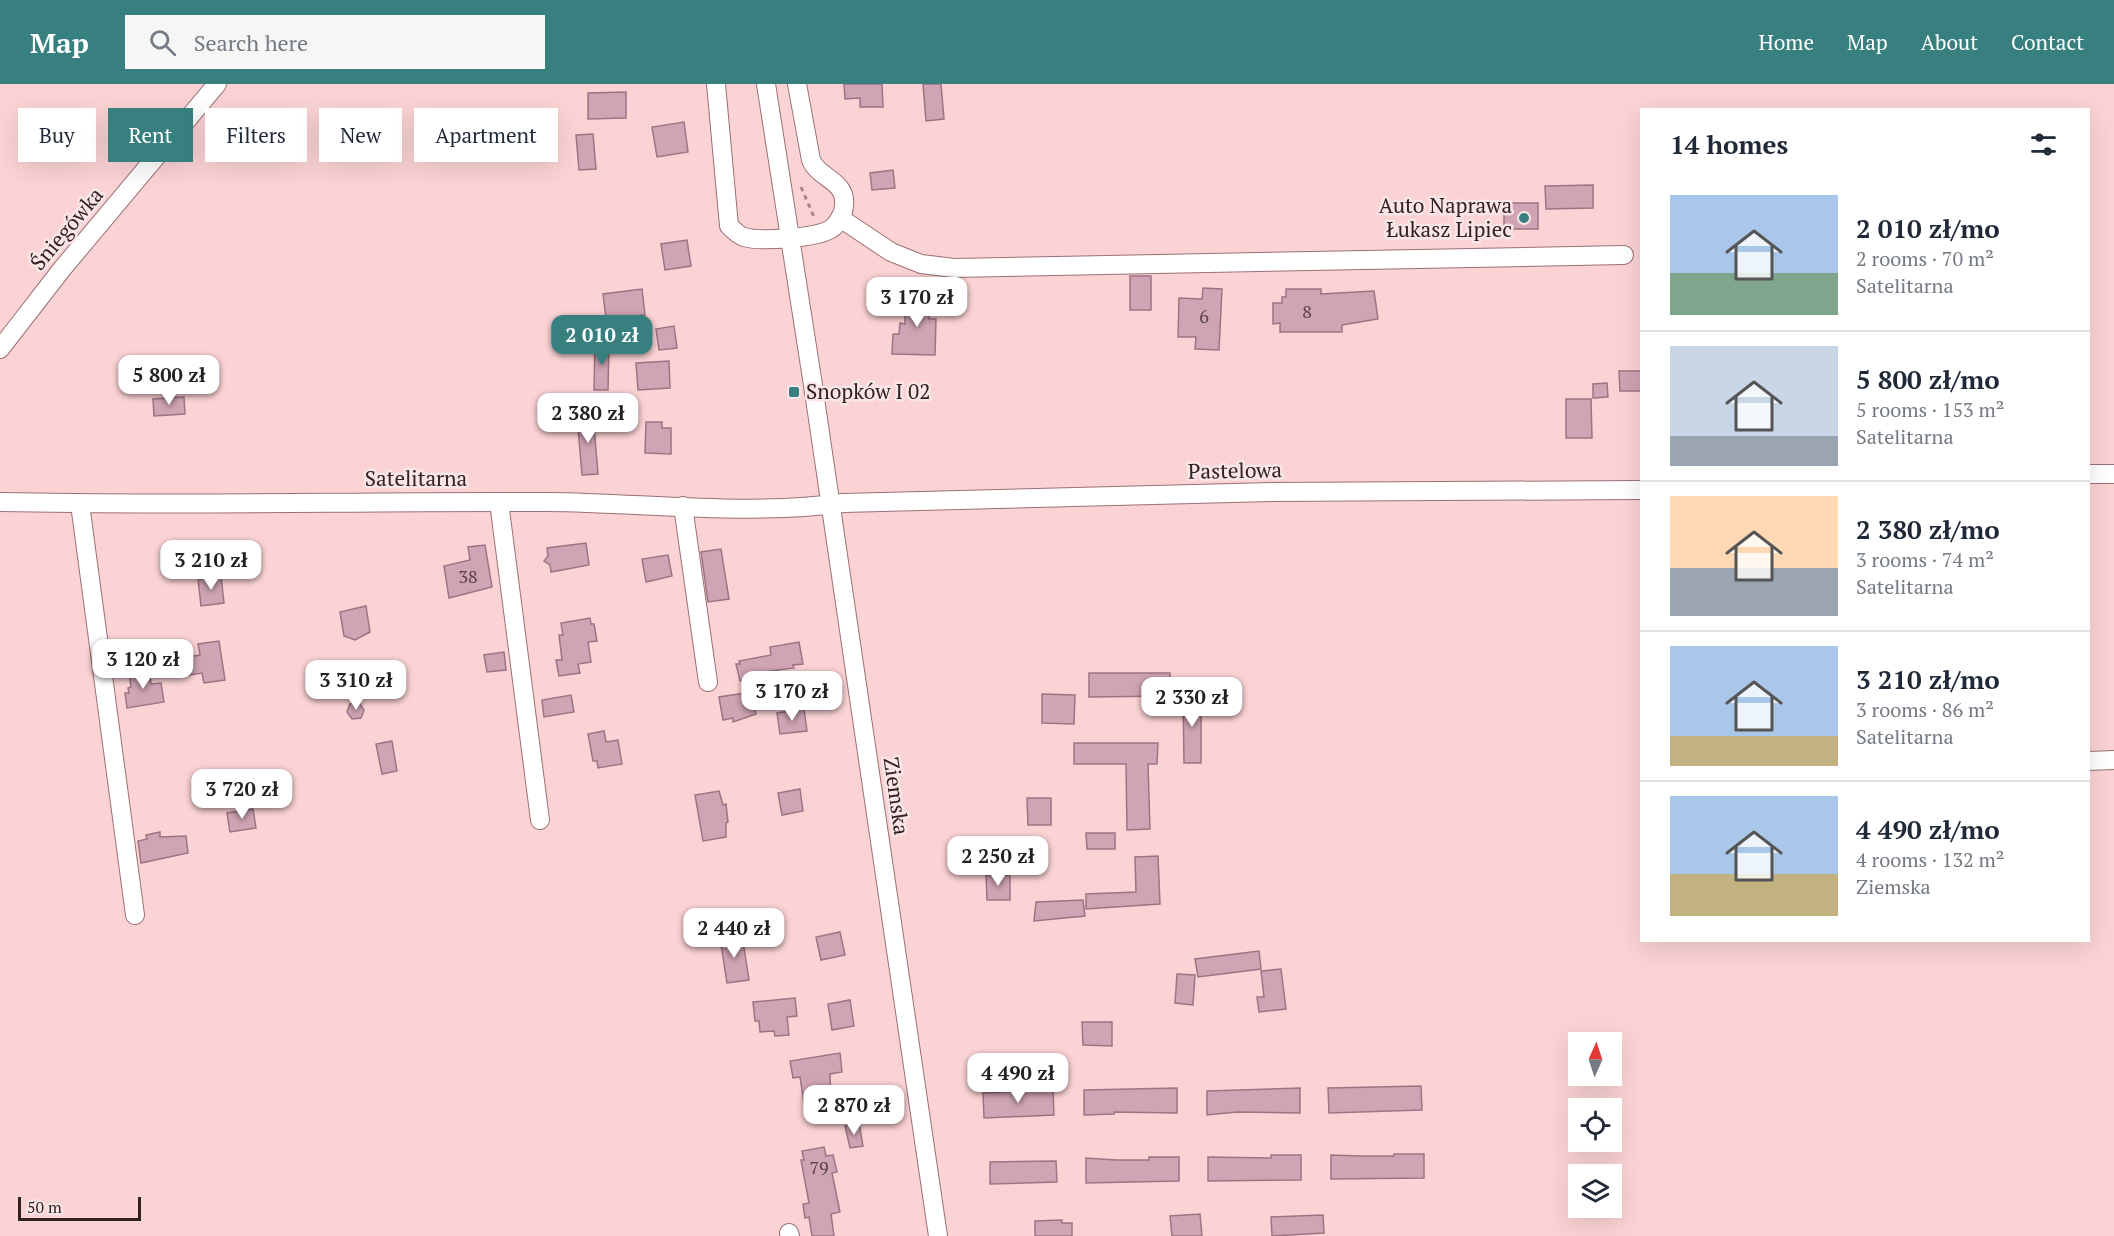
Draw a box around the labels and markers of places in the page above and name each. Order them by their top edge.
place label: Auto Naprawa Łukasz Lipiec [1379,191,1512,243]
marker: Auto Naprawa Łukasz Lipiec [1517,211,1531,225]
pin: 3 170 zł [855,277,979,328]
pin: 2 010 zł [540,315,664,366]
pin: 5 800 zł [107,355,231,406]
place label: Snopków I 02 [806,377,930,405]
marker: Snopków I 02 [787,385,801,399]
pin: 2 380 zł [526,393,650,444]
pin: 3 210 zł [149,540,273,591]
pin: 3 120 zł [81,639,205,690]
pin: 3 310 zł [294,660,418,711]
pin: 3 170 zł [730,671,854,722]
pin: 2 330 zł [1130,677,1254,728]
pin: 3 720 zł [180,769,304,820]
pin: 2 250 zł [936,836,1060,887]
pin: 2 440 zł [672,908,796,959]
pin: 4 490 zł [956,1053,1080,1104]
pin: 2 870 zł [792,1085,916,1136]

